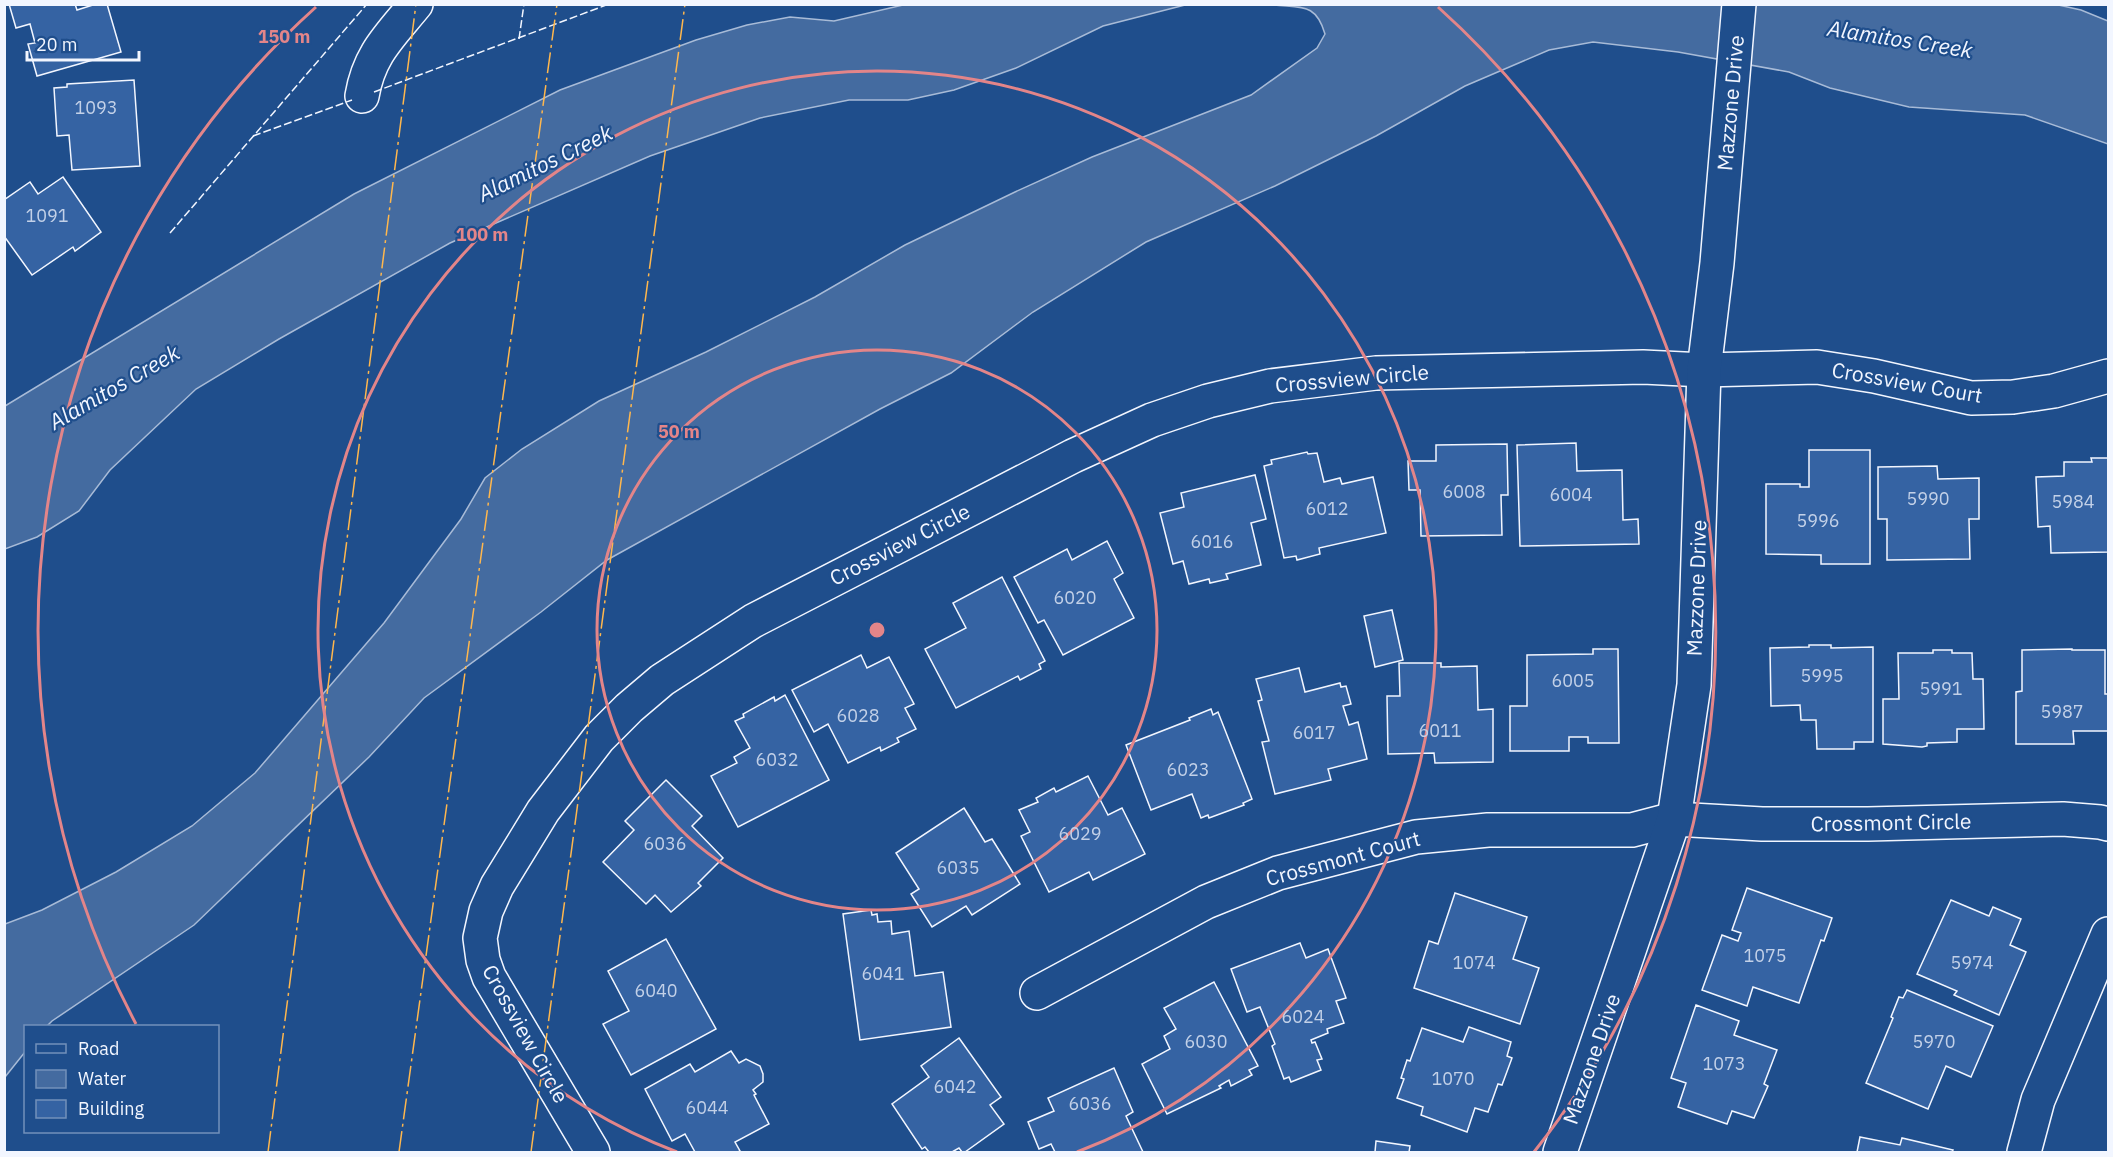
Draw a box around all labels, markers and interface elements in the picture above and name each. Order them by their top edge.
water label: Alamitos Creek [1825,13,1975,64]
scale bar [27,24,140,62]
text: 150 m [258,25,310,48]
text: 20 m [36,33,78,56]
street label: Mazzone Drive [1710,34,1750,172]
house number: 1093 [74,96,118,119]
water label: Alamitos Creek [472,117,617,208]
house number: 1091 [25,204,69,227]
text: 100 m [456,223,508,246]
water label: Alamitos Creek [42,337,185,436]
street label: Crossview Court [1830,355,1985,409]
street label: Crossview Circle [1274,357,1430,399]
text: 50 m [658,420,700,443]
house number: 6008 [1442,480,1486,503]
house number: 6004 [1549,483,1593,506]
house number: 5990 [1906,487,1950,510]
house number: 5984 [2051,490,2095,513]
street label: Crossview Circle [824,497,975,592]
house number: 6012 [1305,497,1349,520]
house number: 5996 [1796,509,1840,532]
street label: Mazzone Drive [1680,519,1712,657]
house number: 6016 [1190,530,1234,553]
house number: 6020 [1053,586,1097,609]
centre of rings [867,620,887,640]
house number: 5995 [1800,664,1844,687]
house number: 6005 [1551,669,1595,692]
house number: 5991 [1919,677,1963,700]
house number: 5987 [2040,700,2084,723]
house number: 6028 [836,704,880,727]
house number: 6011 [1418,719,1462,742]
house number: 6017 [1292,721,1336,744]
house number: 6032 [755,748,799,771]
house number: 6023 [1166,758,1210,781]
street label: Crossmont Circle [1810,807,1972,837]
house number: 6029 [1058,822,1102,845]
street label: Crossmont Court [1262,824,1423,892]
house number: 6036 [643,832,687,855]
house number: 6035 [936,856,980,879]
house number: 1075 [1743,944,1787,967]
house number: 1074 [1452,951,1496,974]
house number: 5974 [1950,951,1994,974]
street label: Crossview Circle [476,959,576,1108]
house number: 6041 [861,962,905,985]
house number: 6040 [634,979,678,1002]
street label: Mazzone Drive [1556,990,1627,1128]
house number: 6024 [1281,1005,1325,1028]
legend [24,1025,219,1133]
house number: 6030 [1184,1030,1228,1053]
house number: 5970 [1912,1030,1956,1053]
text: Road [78,1037,119,1060]
house number: 1073 [1702,1052,1746,1075]
text: Water [78,1067,127,1090]
house number: 1070 [1431,1067,1475,1090]
house number: 6042 [933,1075,977,1098]
house number: 6036 [1068,1092,1112,1115]
house number: 6044 [685,1096,729,1119]
text: Building [78,1097,145,1120]

